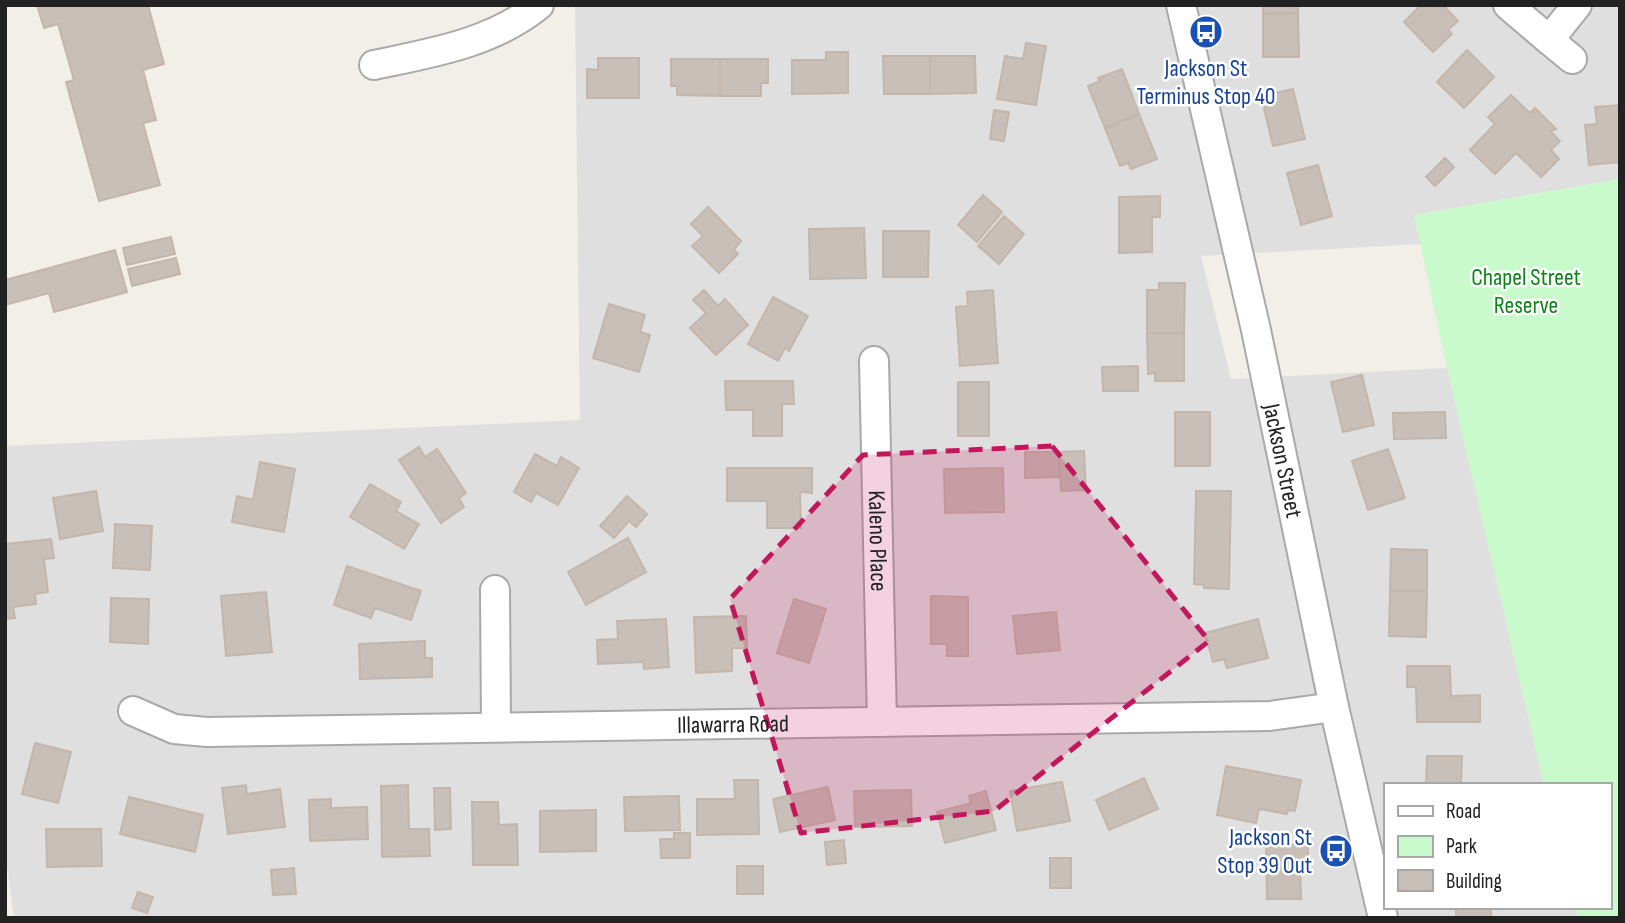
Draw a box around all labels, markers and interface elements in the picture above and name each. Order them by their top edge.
bus stop icon: Jackson St Terminus Stop 40 [1187,13,1225,51]
place label: Jackson St Terminus Stop 40 [1136,54,1276,111]
park label: Chapel Street Reserve [1471,263,1581,320]
street label: Jackson Street [1257,400,1309,520]
street label: Kaleno Place [862,490,894,592]
street label: Illawarra Road [677,709,789,739]
legend [1384,783,1611,909]
text: Road [1446,799,1481,824]
place label: Jackson St Stop 39 Out [1217,823,1312,880]
bus stop icon: Jackson St Stop 39 Out [1317,832,1355,870]
text: Park [1446,834,1477,859]
text: Building [1446,869,1502,894]

